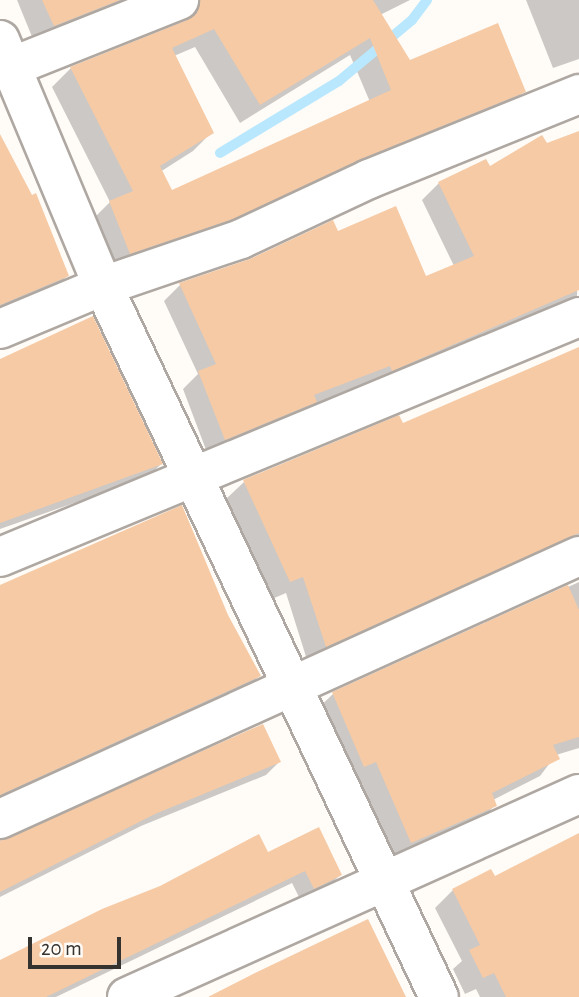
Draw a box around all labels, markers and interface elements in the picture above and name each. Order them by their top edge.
scale bar [32,923,124,967]
text: 20 m [41,938,82,959]

